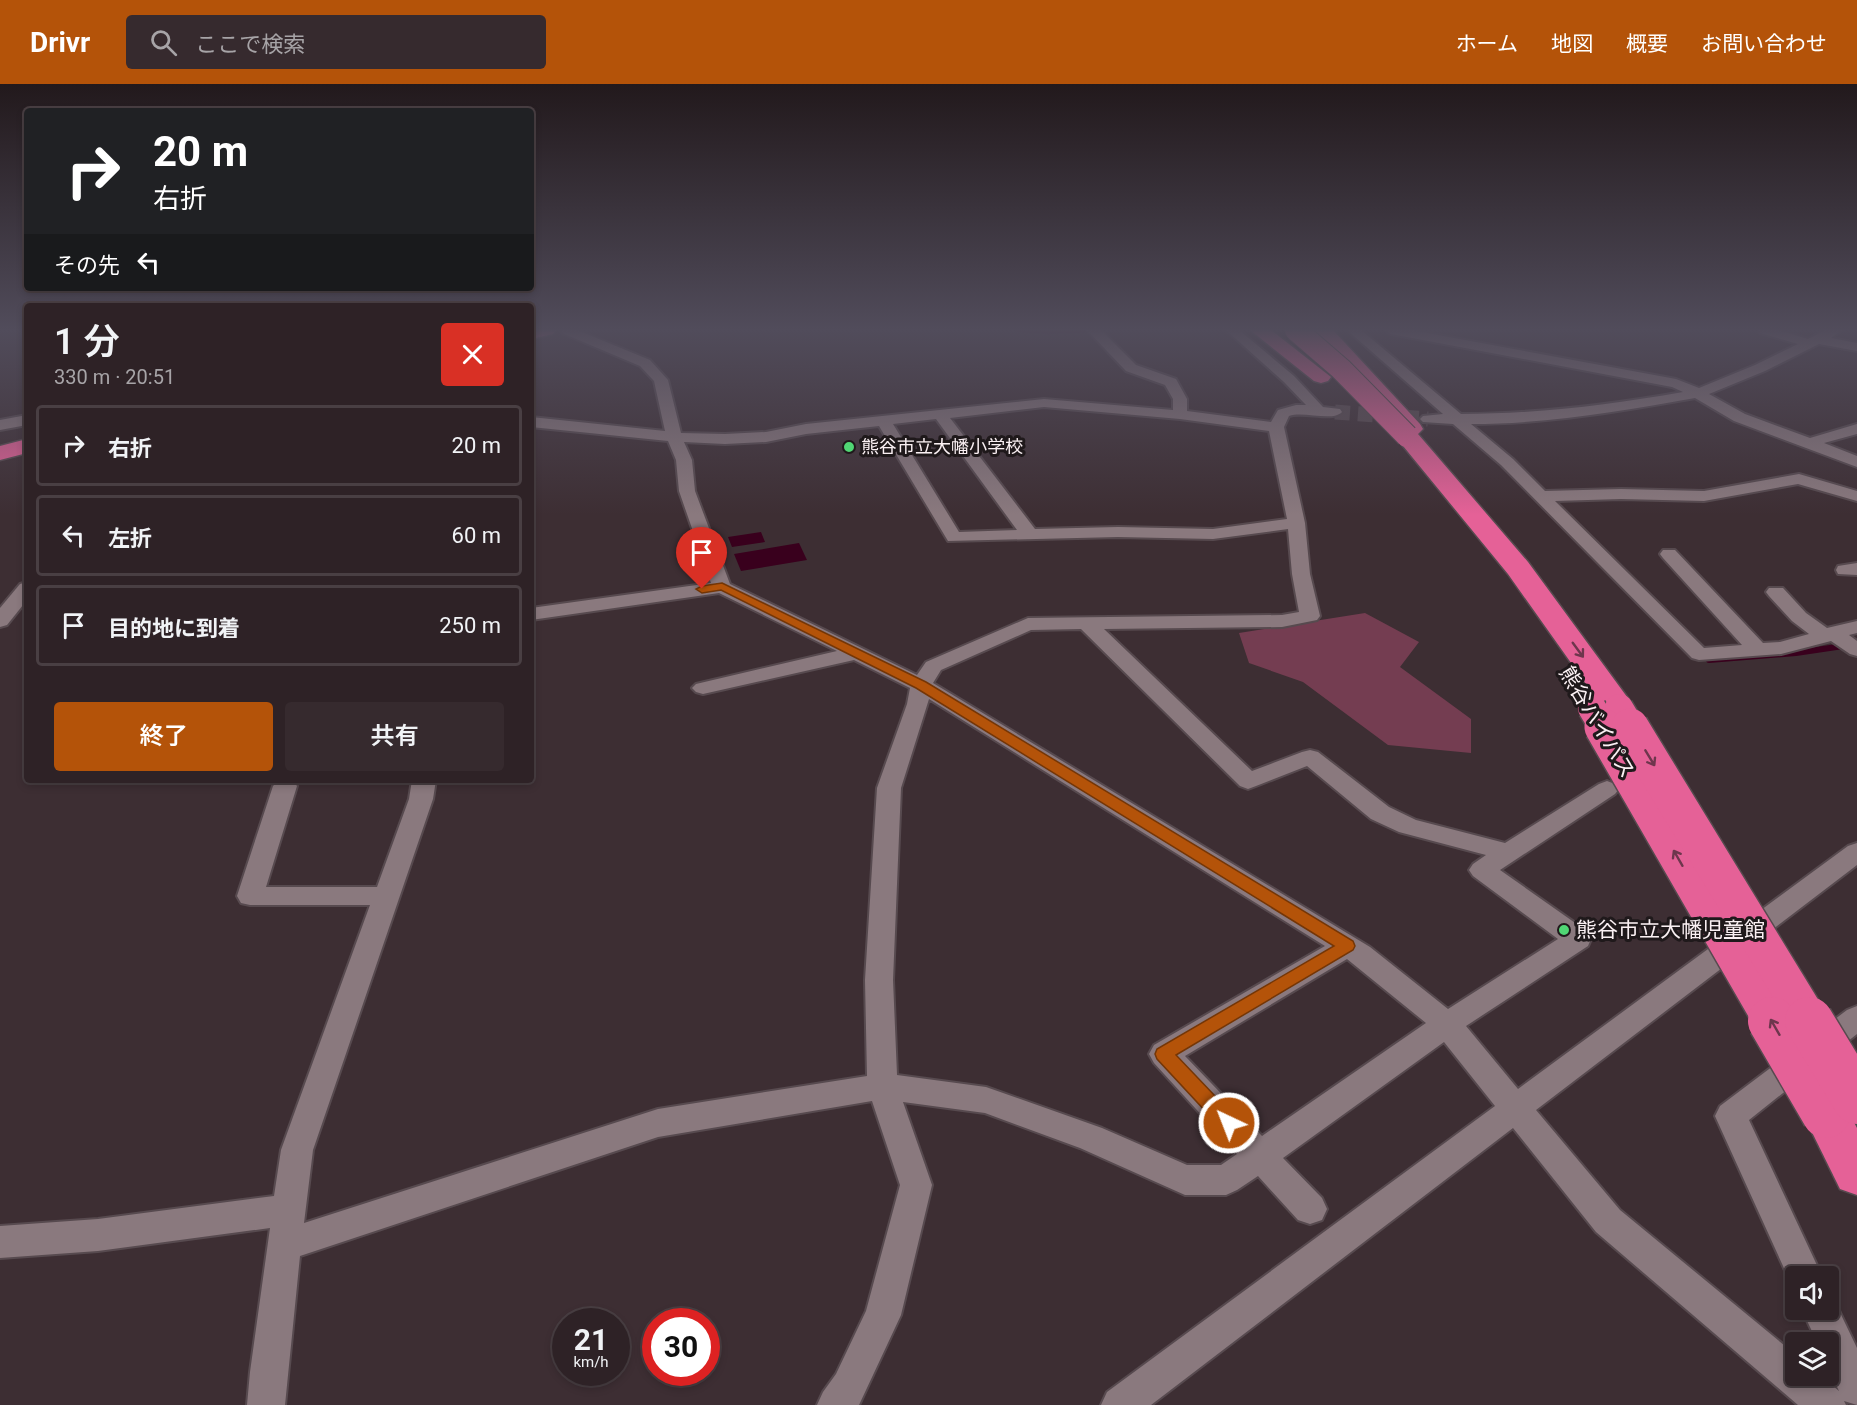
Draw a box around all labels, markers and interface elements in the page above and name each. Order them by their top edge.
search box [126,15,546,69]
text: Drivr [30,26,90,59]
icon: search [147,26,180,59]
text: ここで検索 [195,32,305,57]
text: ホーム [1456,32,1518,56]
text: 地図 [1551,32,1593,56]
text: 概要 [1626,32,1668,56]
text: お問い合わせ [1701,32,1827,56]
text: 20 m [153,127,248,176]
icon: right [54,132,132,210]
text: 右折 [153,183,207,215]
icon: left [132,246,165,279]
text: その先 [54,253,120,278]
text: 1 分 [54,321,120,363]
button: close [441,323,504,386]
text: 330 m · 20:51 [54,365,175,389]
icon: right [57,429,90,462]
text: 20 m [452,433,501,458]
text: 右折 [108,436,152,461]
place label: 熊谷市立大幡小学校 [861,436,1023,457]
marker: 熊谷市立大幡小学校 [842,440,856,454]
icon: left [57,519,90,552]
text: 60 m [452,523,501,548]
text: 左折 [108,526,152,551]
pin [676,527,727,589]
icon: arrive [685,536,718,569]
icon: arrive [57,609,90,642]
text: 250 m [439,613,501,638]
text: 目的地に到着 [108,616,240,641]
one-way arrow [1571,642,1584,658]
street label: 熊谷バイパス [1554,662,1640,782]
button: 終了 [54,702,273,771]
button: 共有 [285,702,504,771]
one-way arrow [1644,749,1656,766]
one-way arrow [1672,850,1684,867]
place label: 熊谷市立大幡児童館 [1576,918,1765,942]
marker: 熊谷市立大幡児童館 [1557,923,1571,937]
one-way arrow [1769,1019,1781,1036]
position arrow [1197,1091,1261,1155]
map controls [1785,1266,1839,1386]
button: sound [1785,1266,1839,1320]
speed limit sign: 30 [642,1308,720,1386]
text: 21 [574,1322,608,1357]
button: layers [1785,1332,1839,1386]
text: km/h [573,1353,609,1371]

